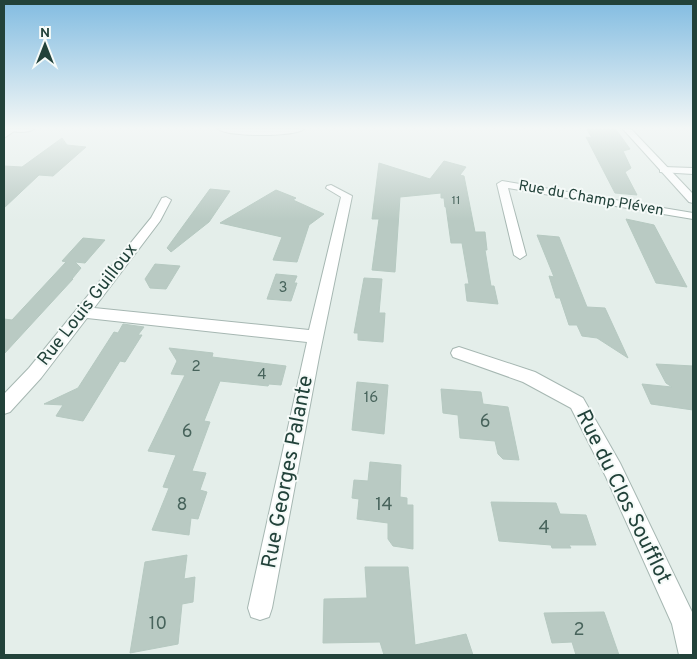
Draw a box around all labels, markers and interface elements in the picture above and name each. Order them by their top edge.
north arrow [20,20,70,70]
text: N [40,25,50,42]
street label: Rue du Champ Pléven [517,177,665,221]
house number: 11 [452,193,460,209]
street label: Rue Louis Guilloux [33,239,143,371]
house number: 3 [278,279,288,298]
house number: 2 [191,358,201,377]
house number: 4 [257,366,267,385]
street label: Rue Georges Palante [256,373,320,571]
house number: 16 [364,389,378,408]
street label: Rue du Clos Soufflot [569,406,677,588]
house number: 6 [480,411,490,434]
house number: 6 [182,421,192,444]
house number: 8 [177,494,188,517]
house number: 14 [375,494,393,517]
house number: 4 [538,517,550,540]
house number: 10 [149,613,167,636]
house number: 2 [573,619,585,642]

